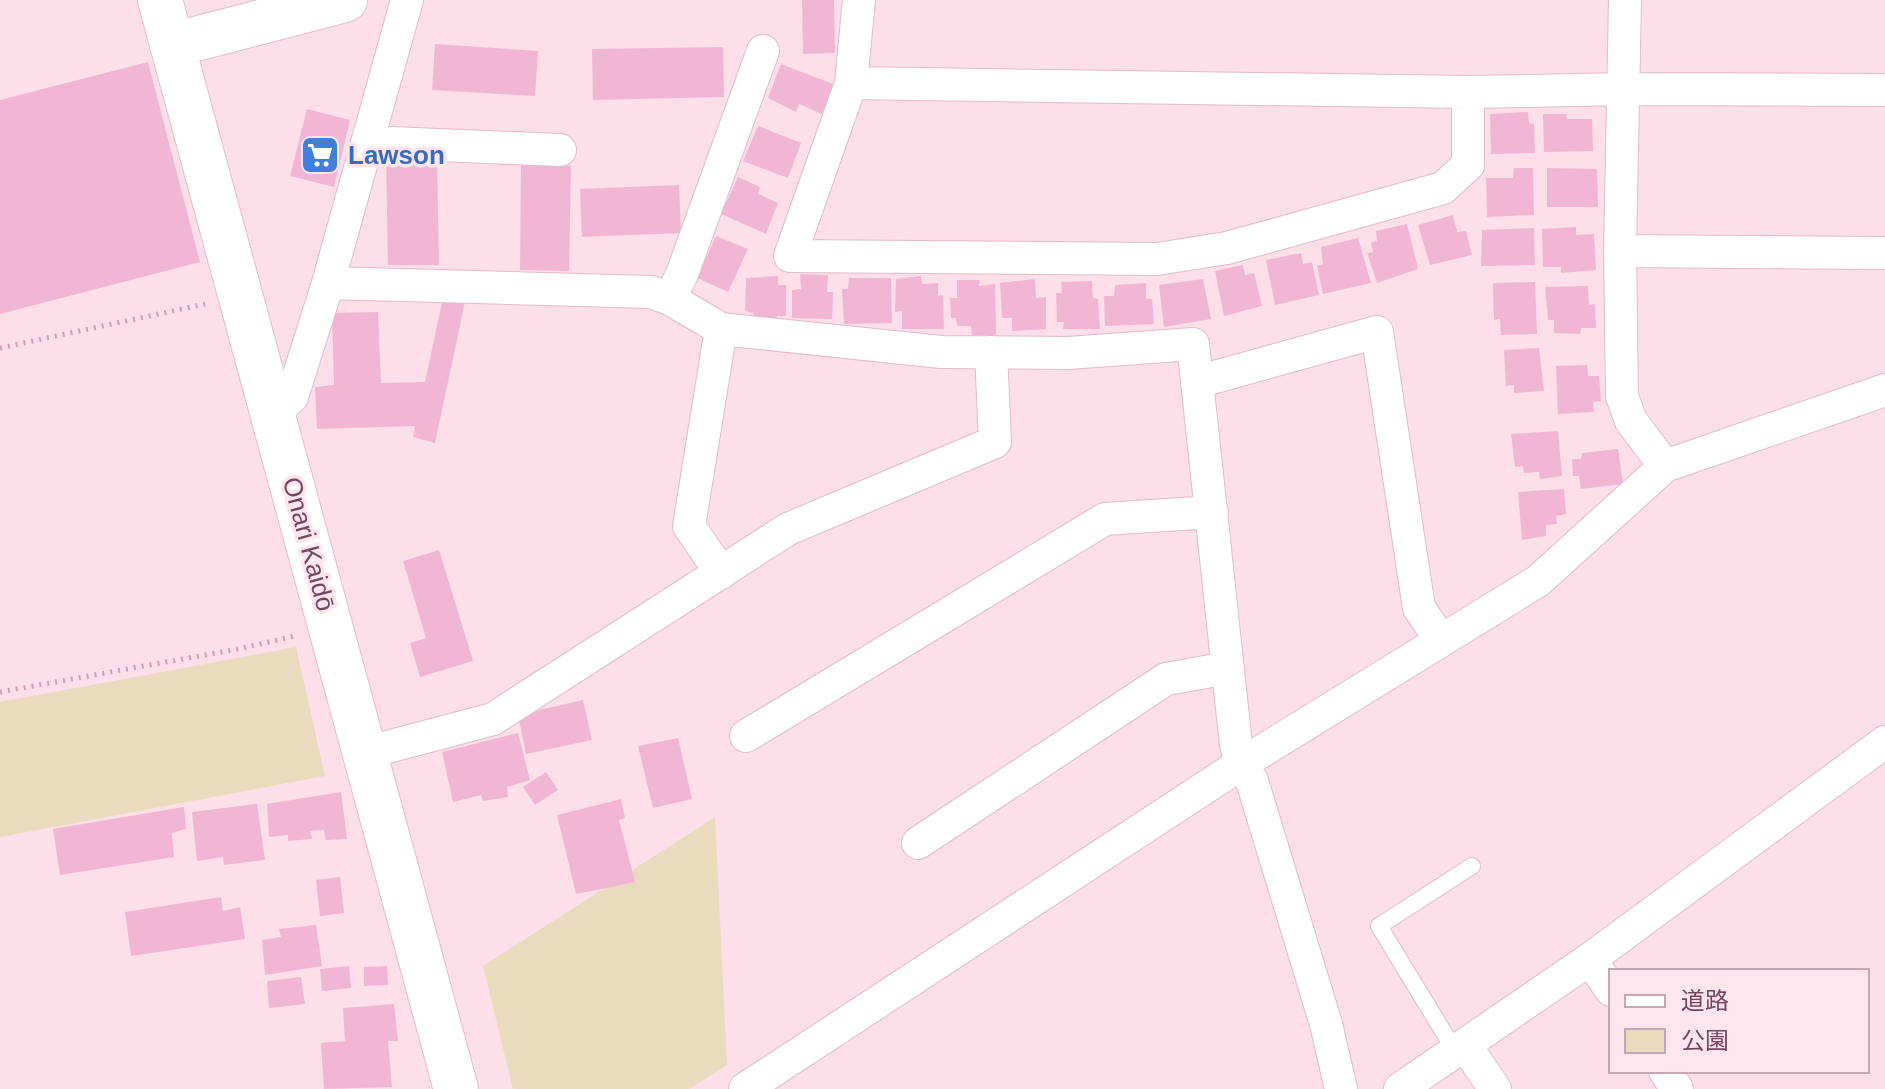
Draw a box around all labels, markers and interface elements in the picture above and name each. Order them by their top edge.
supermarket icon: Lawson [299,134,341,176]
place label: Lawson [348,140,445,170]
street label: Onari Kaidō [277,474,341,614]
legend [1609,969,1869,1073]
text: 道路 [1681,987,1729,1014]
text: 公園 [1681,1027,1729,1054]

